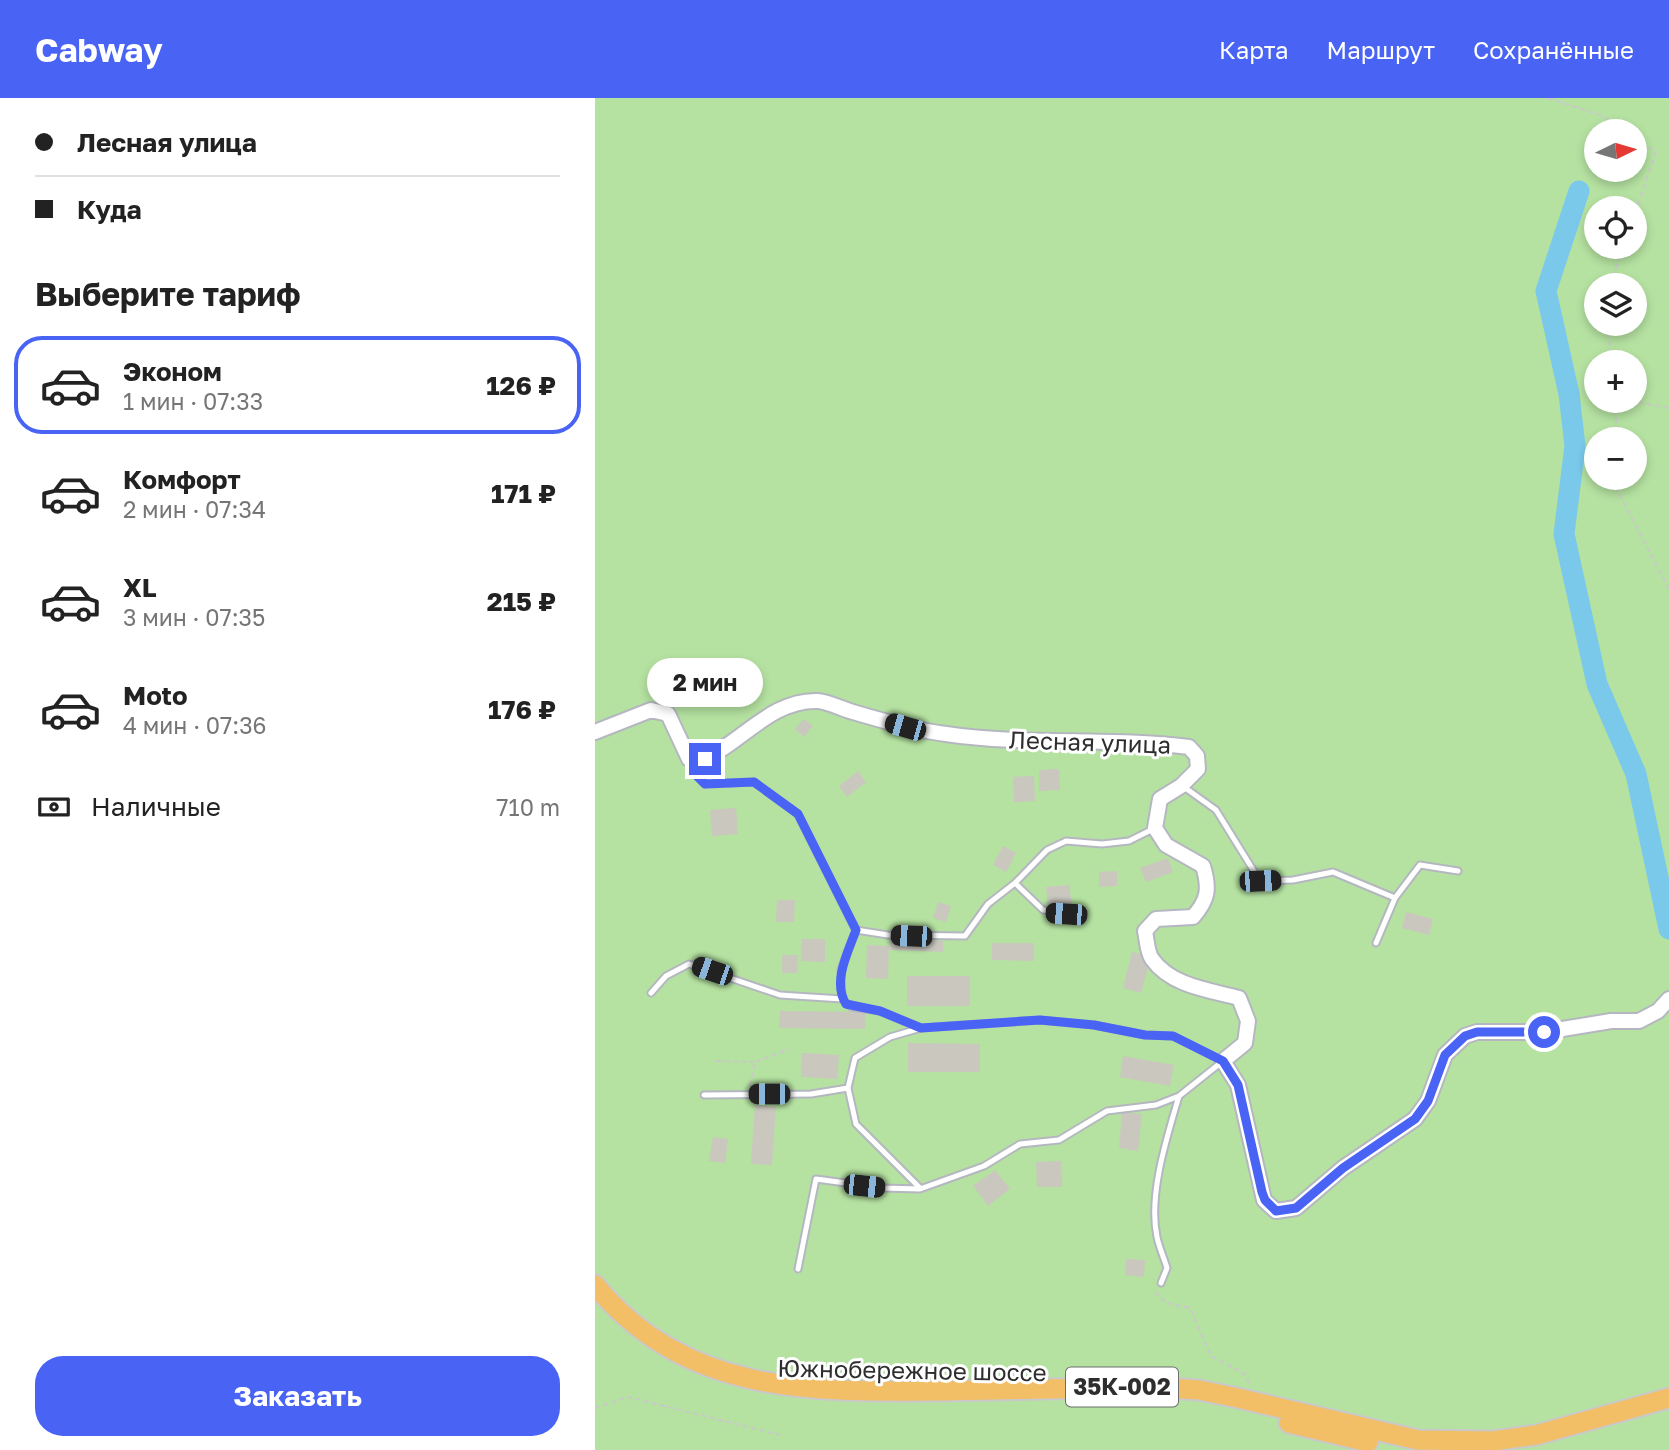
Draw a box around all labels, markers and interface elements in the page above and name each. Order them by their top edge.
text: Cabway [35,30,163,69]
text: Карта [1219,35,1289,64]
text: Маршрут [1327,35,1435,64]
text: Сохранённые [1473,35,1634,64]
north arrow [1584,119,1647,182]
map controls [1584,119,1647,490]
text: Лесная улица [77,127,257,158]
text: Куда [77,194,142,225]
button: locate [1584,196,1647,259]
button: layers [1584,273,1647,336]
text: Выберите тариф [35,275,301,313]
button: + [1584,350,1647,413]
icon: car [39,354,102,417]
text: Эконом [123,356,222,387]
text: 126 ₽ [486,370,556,401]
text: 1 мин · 07:33 [123,387,263,415]
button: − [1584,427,1647,490]
icon: car [39,462,102,525]
text: Комфорт [123,464,241,495]
text: 171 ₽ [491,478,556,509]
text: 2 мин · 07:34 [123,495,266,523]
icon: car [39,570,102,633]
text: XL [123,572,157,603]
text: 215 ₽ [487,586,556,617]
text: 3 мин · 07:35 [123,603,265,631]
callout: 2 мин [647,658,763,706]
text: 2 мин [673,668,737,696]
icon: car [39,678,102,741]
text: Moto [123,680,188,711]
text: 176 ₽ [488,694,556,725]
text: 4 мин · 07:36 [123,711,267,739]
car [882,711,929,743]
street label: Лесная улица [1008,724,1172,759]
route end [689,743,721,775]
icon: cash [35,788,73,826]
text: Наличные [91,791,221,822]
text: 710 m [496,793,560,821]
car [1239,870,1282,892]
car [1045,902,1088,926]
car [890,925,933,947]
car [689,954,736,988]
route start [1528,1016,1560,1048]
car [749,1084,791,1105]
car [843,1173,886,1199]
street label: Южнобережное шоссе [777,1353,1047,1386]
button: Заказать [35,1356,560,1436]
road number: 35К-002 [1066,1368,1178,1406]

